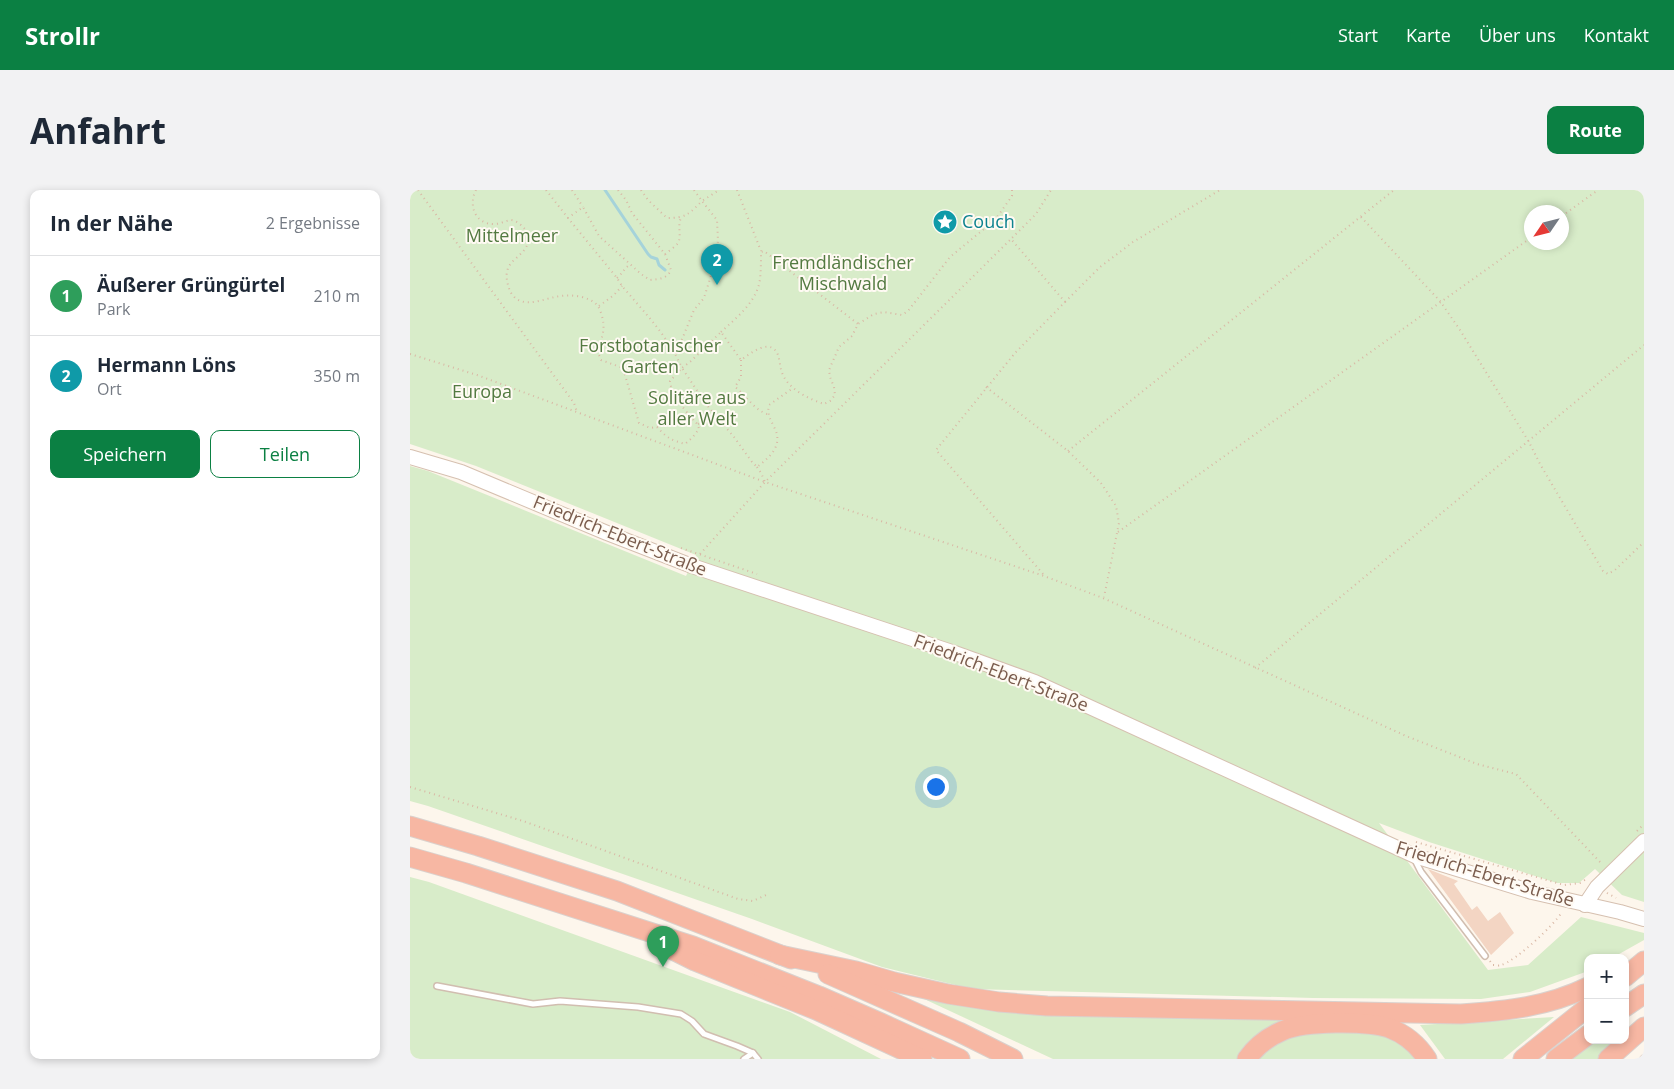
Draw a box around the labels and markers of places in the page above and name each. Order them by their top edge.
place icon: Couch [932,209,958,235]
place label: Couch [962,209,1015,233]
pin: 2 [701,244,733,285]
pin: 1 [647,926,679,967]

